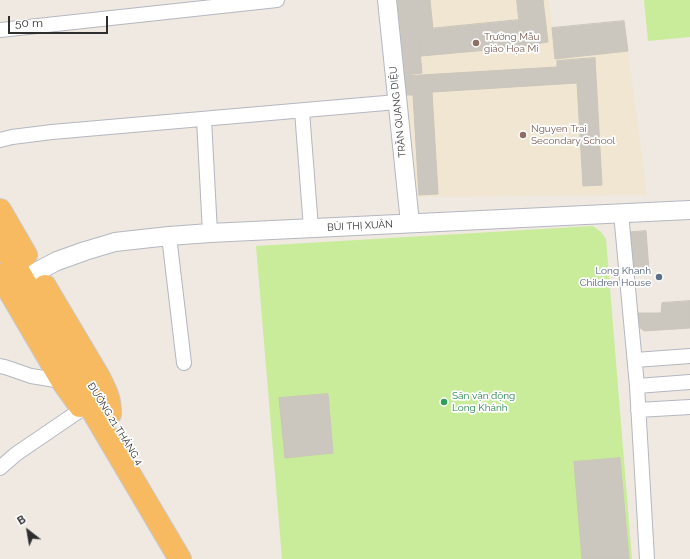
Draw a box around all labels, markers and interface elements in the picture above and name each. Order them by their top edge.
scale bar [10,8,110,34]
text: 50 m [15,16,43,30]
place label: Trường Mẫu giáo Họa Mi [484,31,539,54]
marker: Trường Mẫu giáo Họa Mi [471,38,481,48]
street label: TRẦN QUANG DIỆU [387,66,409,158]
place label: Nguyen Trai Secondary School [531,123,615,146]
marker: Nguyen Trai Secondary School [518,130,528,140]
street label: BÙI THỊ XUÂN [327,218,393,234]
place label: Long Khanh Children House [580,265,651,288]
marker: Long Khanh Children House [654,272,664,282]
street label: ĐƯỜNG 21 THÁNG 4 [85,381,145,467]
place label: Sân vận động Long Khánh [452,390,515,414]
marker: Sân vận động Long Khánh [439,397,449,407]
north arrow [8,511,48,551]
text: B [15,513,28,528]

